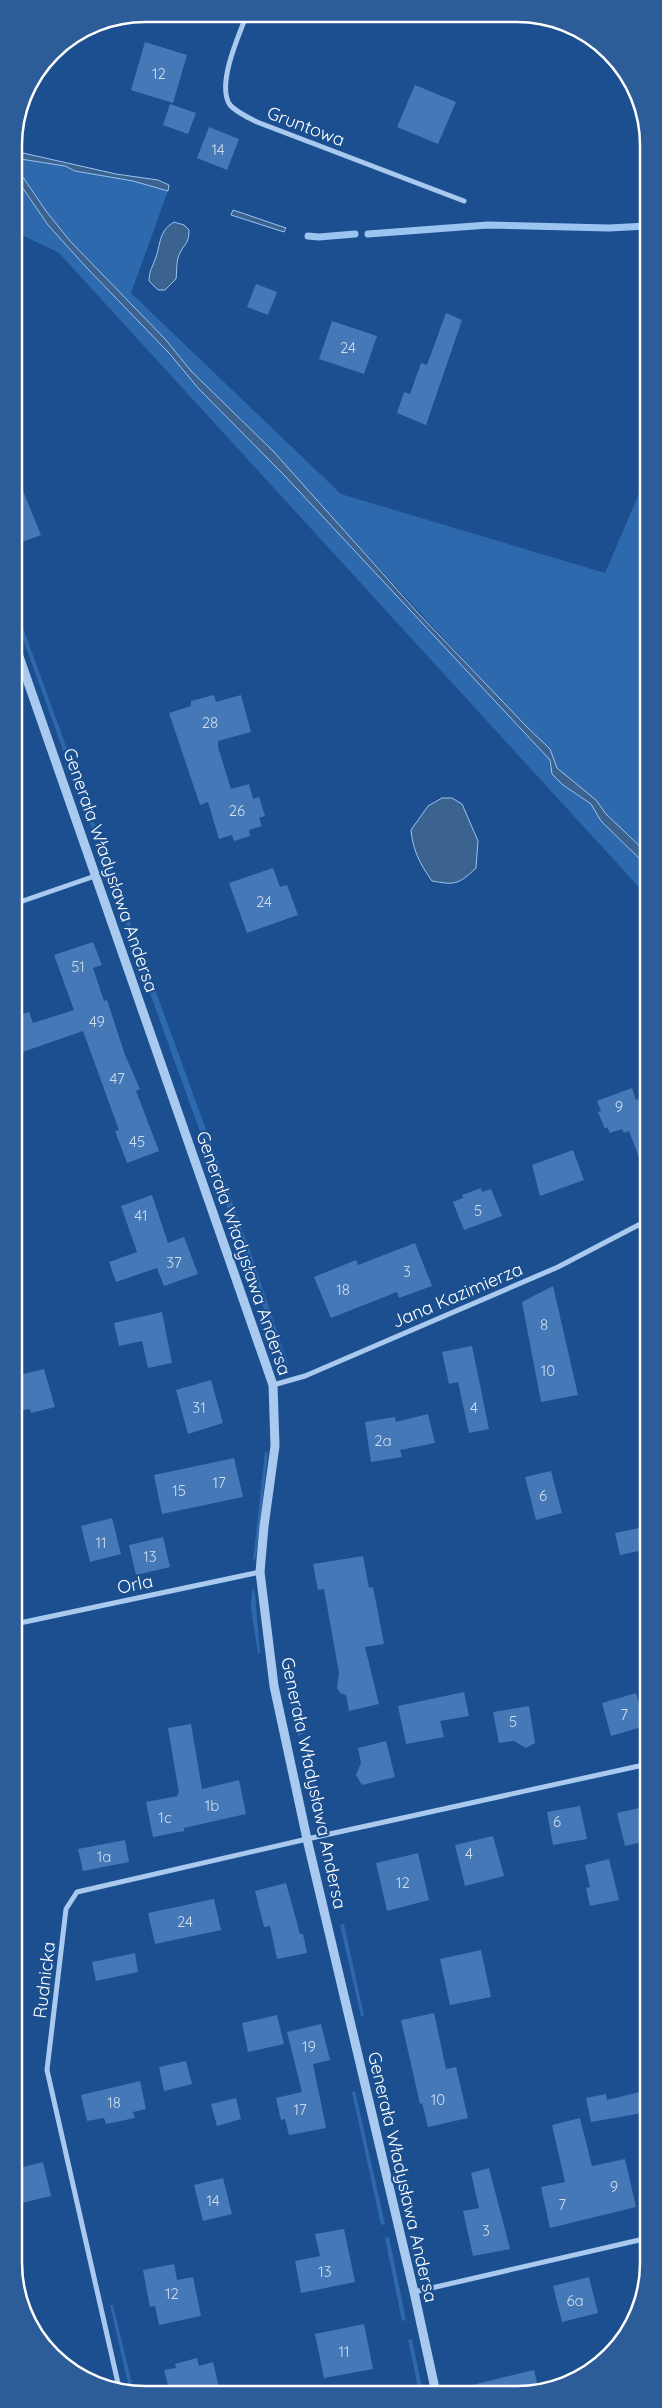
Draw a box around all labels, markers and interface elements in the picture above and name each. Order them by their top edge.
house number: 12 [152,64,166,83]
street label: Gruntowa [264,101,348,151]
house number: 14 [211,140,225,159]
house number: 24 [340,338,356,357]
house number: 28 [202,713,218,732]
street label: Generała Władysława Andersa [58,745,164,995]
house number: 26 [229,801,245,820]
house number: 24 [256,892,272,911]
house number: 51 [71,957,85,976]
house number: 49 [89,1012,105,1031]
house number: 47 [109,1069,125,1088]
house number: 9 [615,1097,623,1116]
street label: Generała Władysława Andersa [191,1128,297,1378]
house number: 45 [129,1132,145,1151]
house number: 5 [474,1201,482,1220]
house number: 41 [134,1206,148,1225]
house number: 37 [166,1253,182,1272]
street label: Jana Kazimierza [388,1257,526,1333]
house number: 3 [403,1262,411,1281]
house number: 18 [336,1280,350,1299]
house number: 8 [540,1315,548,1334]
house number: 10 [541,1361,555,1380]
house number: 31 [192,1398,206,1417]
house number: 4 [470,1398,478,1417]
house number: 2a [374,1431,392,1450]
house number: 17 [212,1473,226,1492]
house number: 15 [172,1481,186,1500]
house number: 6 [539,1486,547,1505]
house number: 11 [95,1533,107,1552]
house number: 13 [143,1547,157,1566]
street label: Orla [115,1569,155,1599]
street label: Generała Władysława Andersa [276,1655,352,1911]
house number: 7 [620,1705,628,1724]
house number: 5 [509,1712,517,1731]
house number: 1b [205,1796,219,1815]
house number: 1c [158,1808,172,1827]
house number: 6 [553,1812,561,1831]
house number: 4 [465,1844,473,1863]
house number: 1a [97,1847,111,1866]
house number: 12 [396,1873,410,1892]
house number: 24 [177,1912,193,1931]
street label: Rudnicka [28,1940,60,2020]
house number: 19 [302,2037,316,2056]
street label: Generała Władysława Andersa [363,2049,443,2305]
house number: 10 [431,2090,445,2109]
house number: 18 [107,2093,121,2112]
house number: 17 [293,2100,307,2119]
house number: 9 [610,2177,618,2196]
house number: 14 [206,2191,220,2210]
house number: 7 [558,2195,566,2214]
house number: 3 [482,2221,490,2240]
house number: 13 [318,2262,332,2281]
house number: 12 [165,2284,179,2303]
house number: 6a [566,2291,584,2310]
house number: 11 [338,2342,350,2361]

